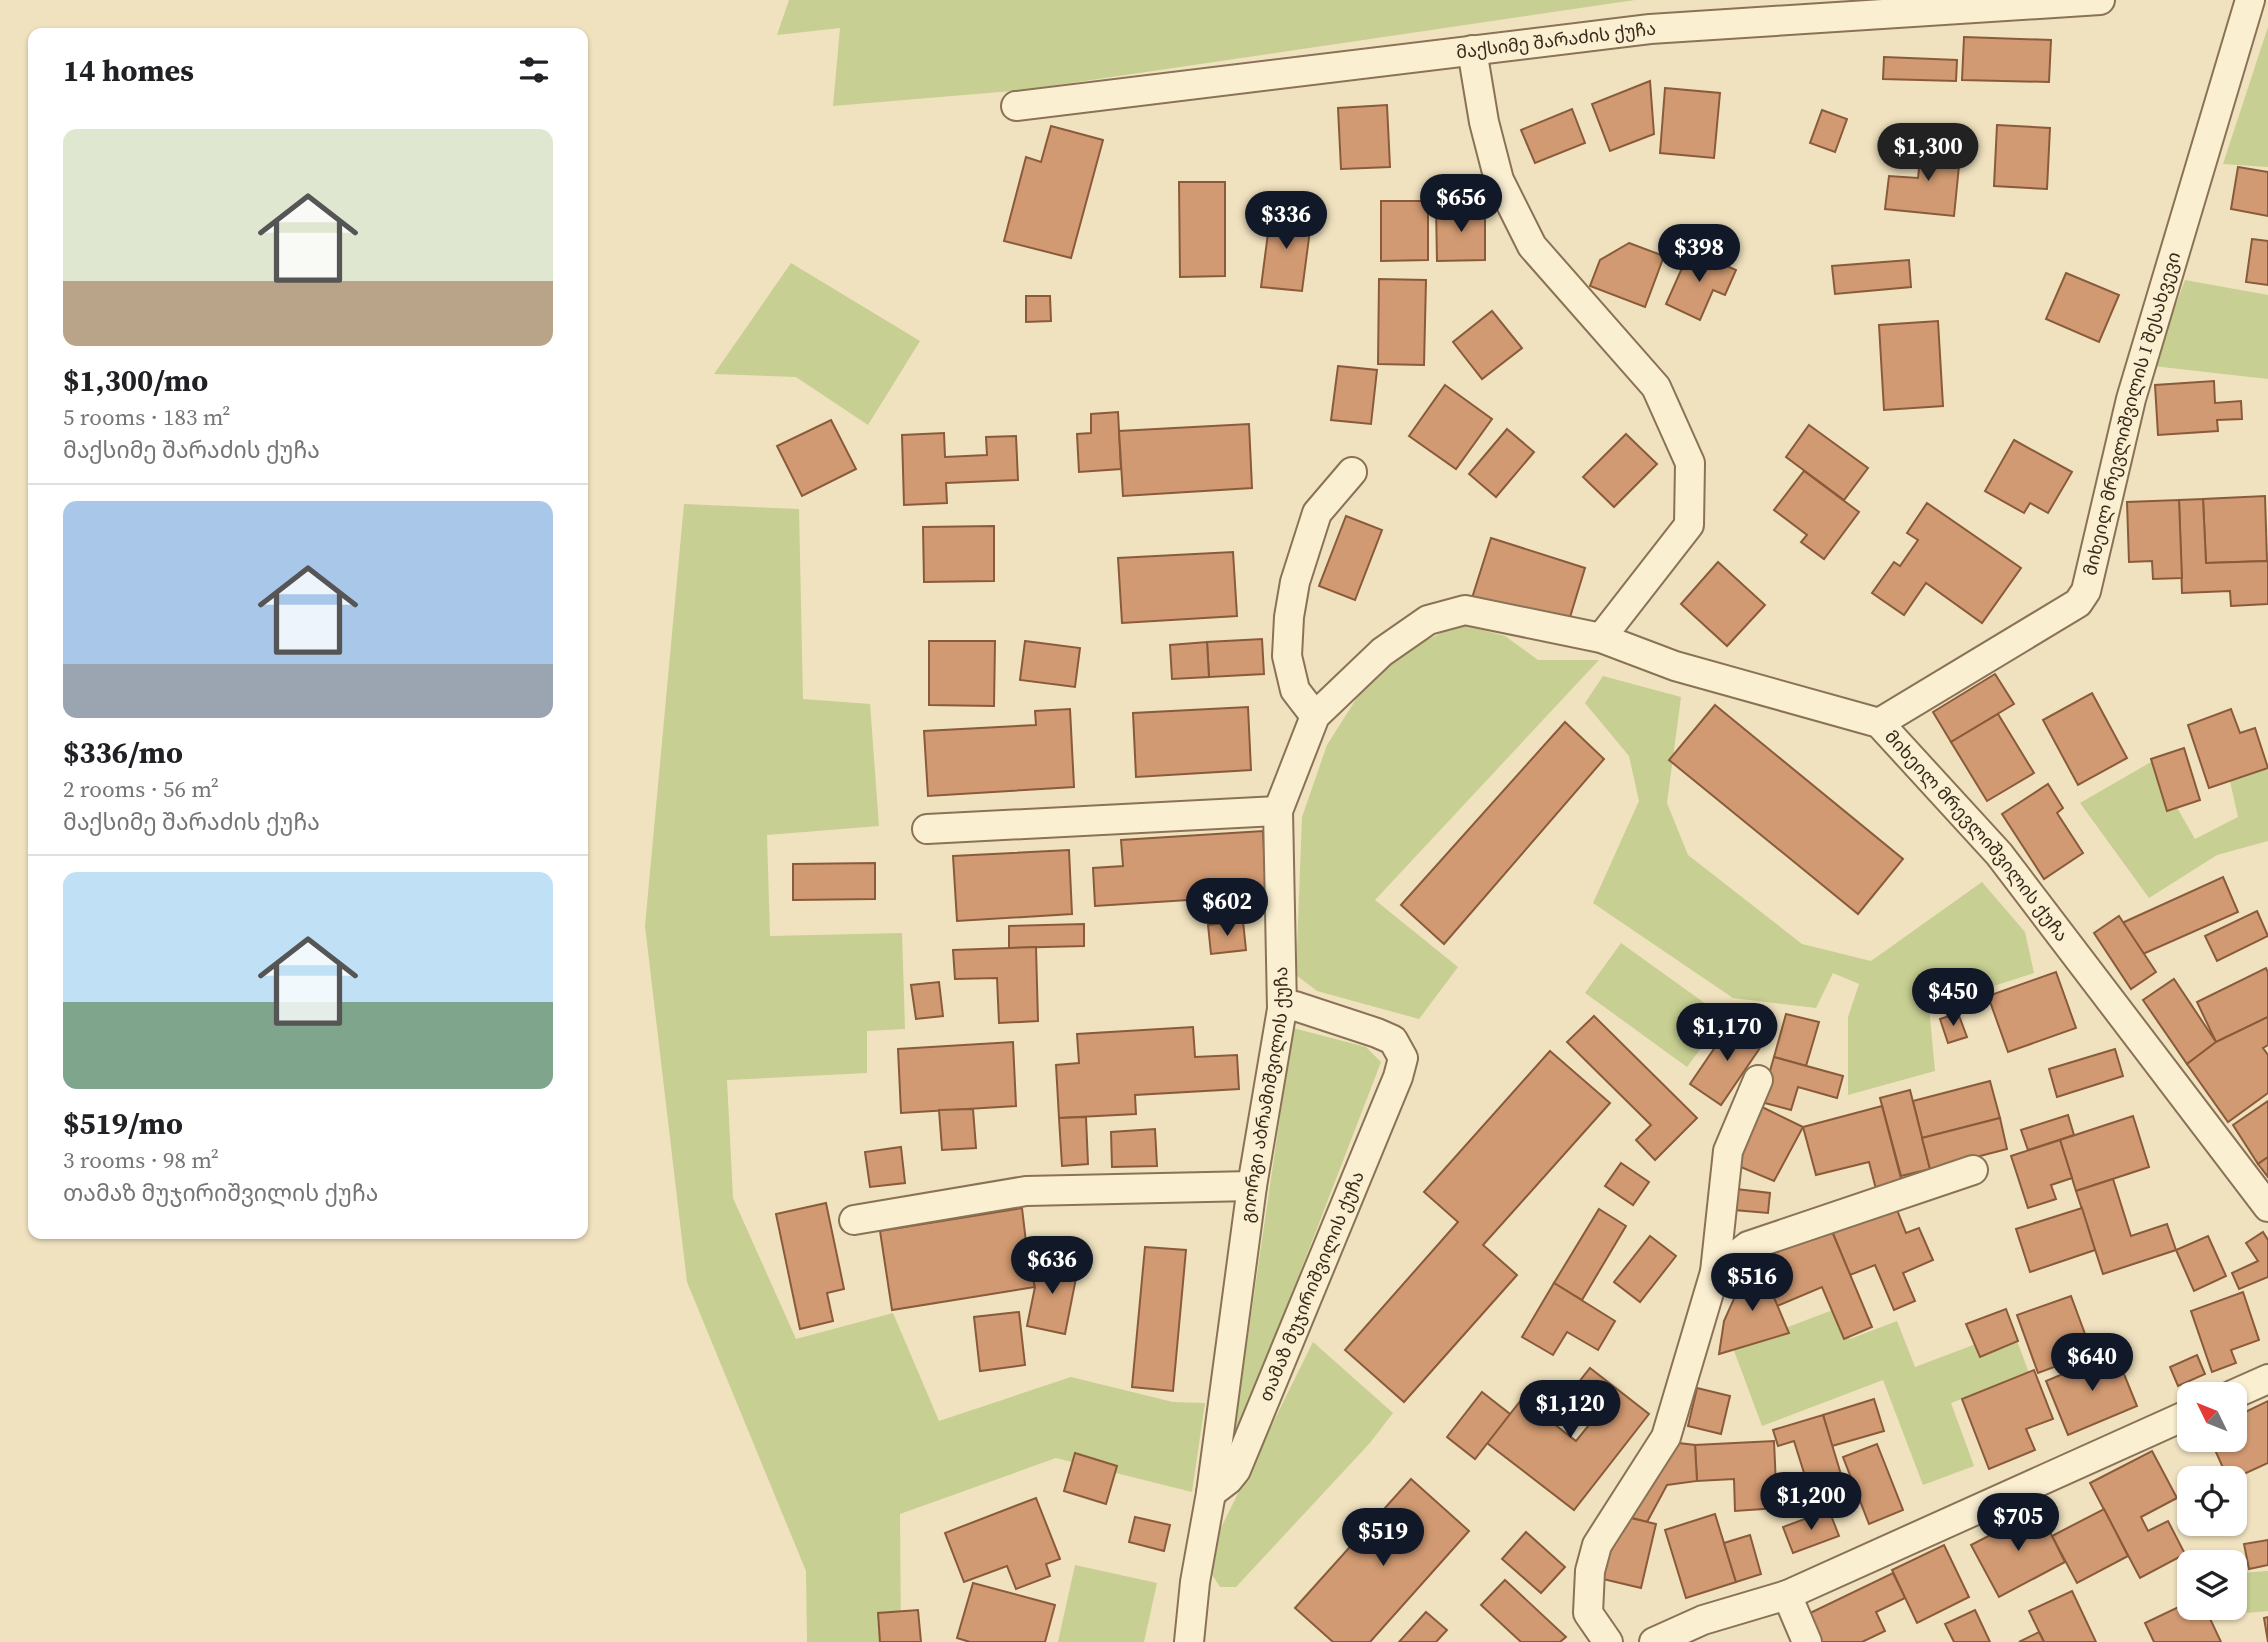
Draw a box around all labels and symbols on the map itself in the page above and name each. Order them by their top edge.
street label: მაქსიმე შარაძის ქუჩა [1455,16,1657,64]
pin: $1,300 [1871,124,1985,183]
pin: $656 [1420,174,1502,234]
pin: $336 [1245,191,1327,251]
pin: $398 [1658,224,1740,284]
street label: მიხეილ მრევლიშვილის I შესახვევი [2077,249,2186,578]
street label: მიხეილ მრევლიშვილის ქუჩა [1879,724,2074,946]
pin: $602 [1186,878,1268,938]
street label: გიორგი აბრამიშვილის ქუჩა [1234,966,1294,1224]
pin: $450 [1912,968,1994,1028]
pin: $1,170 [1670,1004,1784,1063]
street label: თამაზ მუჯირიშვილის ქუჩა [1253,1167,1370,1405]
pin: $636 [1011,1236,1093,1296]
pin: $516 [1711,1254,1793,1313]
pin: $640 [2051,1334,2133,1393]
pin: $1,120 [1513,1380,1627,1440]
north arrow [2177,1382,2247,1452]
pin: $1,200 [1754,1472,1868,1532]
pin: $705 [1977,1494,2059,1553]
pin: $519 [1342,1508,1424,1568]

